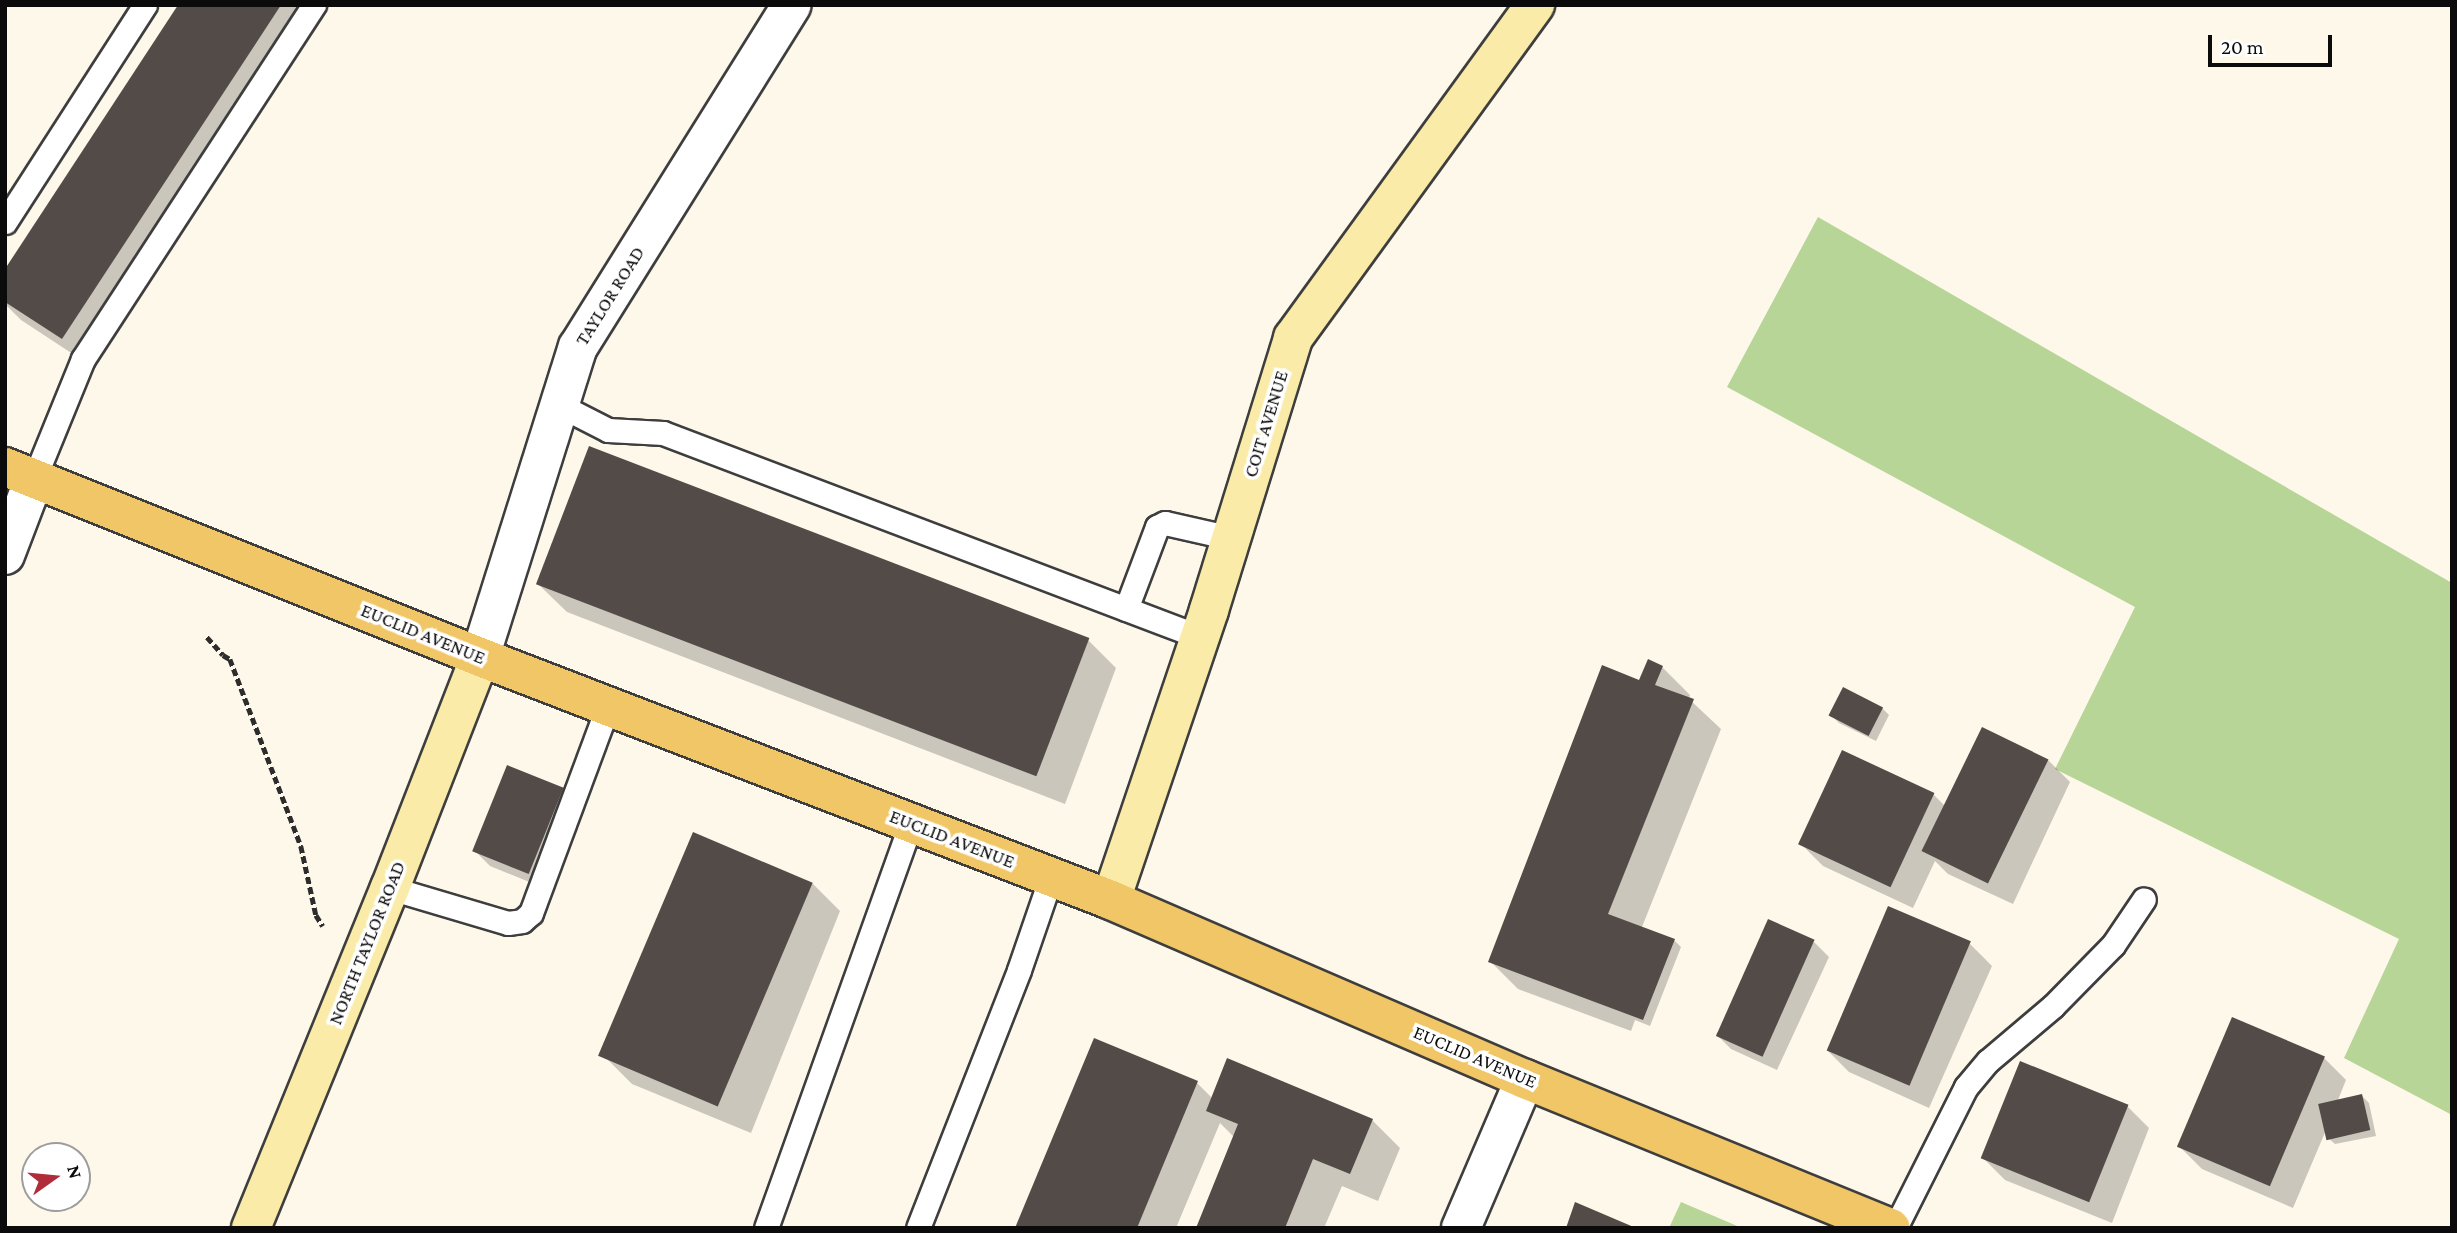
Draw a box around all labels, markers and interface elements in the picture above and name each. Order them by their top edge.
scale bar [2212,21,2336,65]
text: 20 m [2221,35,2264,59]
street label: TAYLOR ROAD [571,242,649,350]
street label: COIT AVENUE [1239,368,1293,480]
street label: EUCLID AVENUE [358,599,488,669]
street label: EUCLID AVENUE [886,805,1018,873]
street label: NORTH TAYLOR ROAD [324,858,410,1028]
street label: EUCLID AVENUE [1410,1021,1540,1093]
north arrow [21,1142,91,1212]
text: N [63,1163,87,1181]

